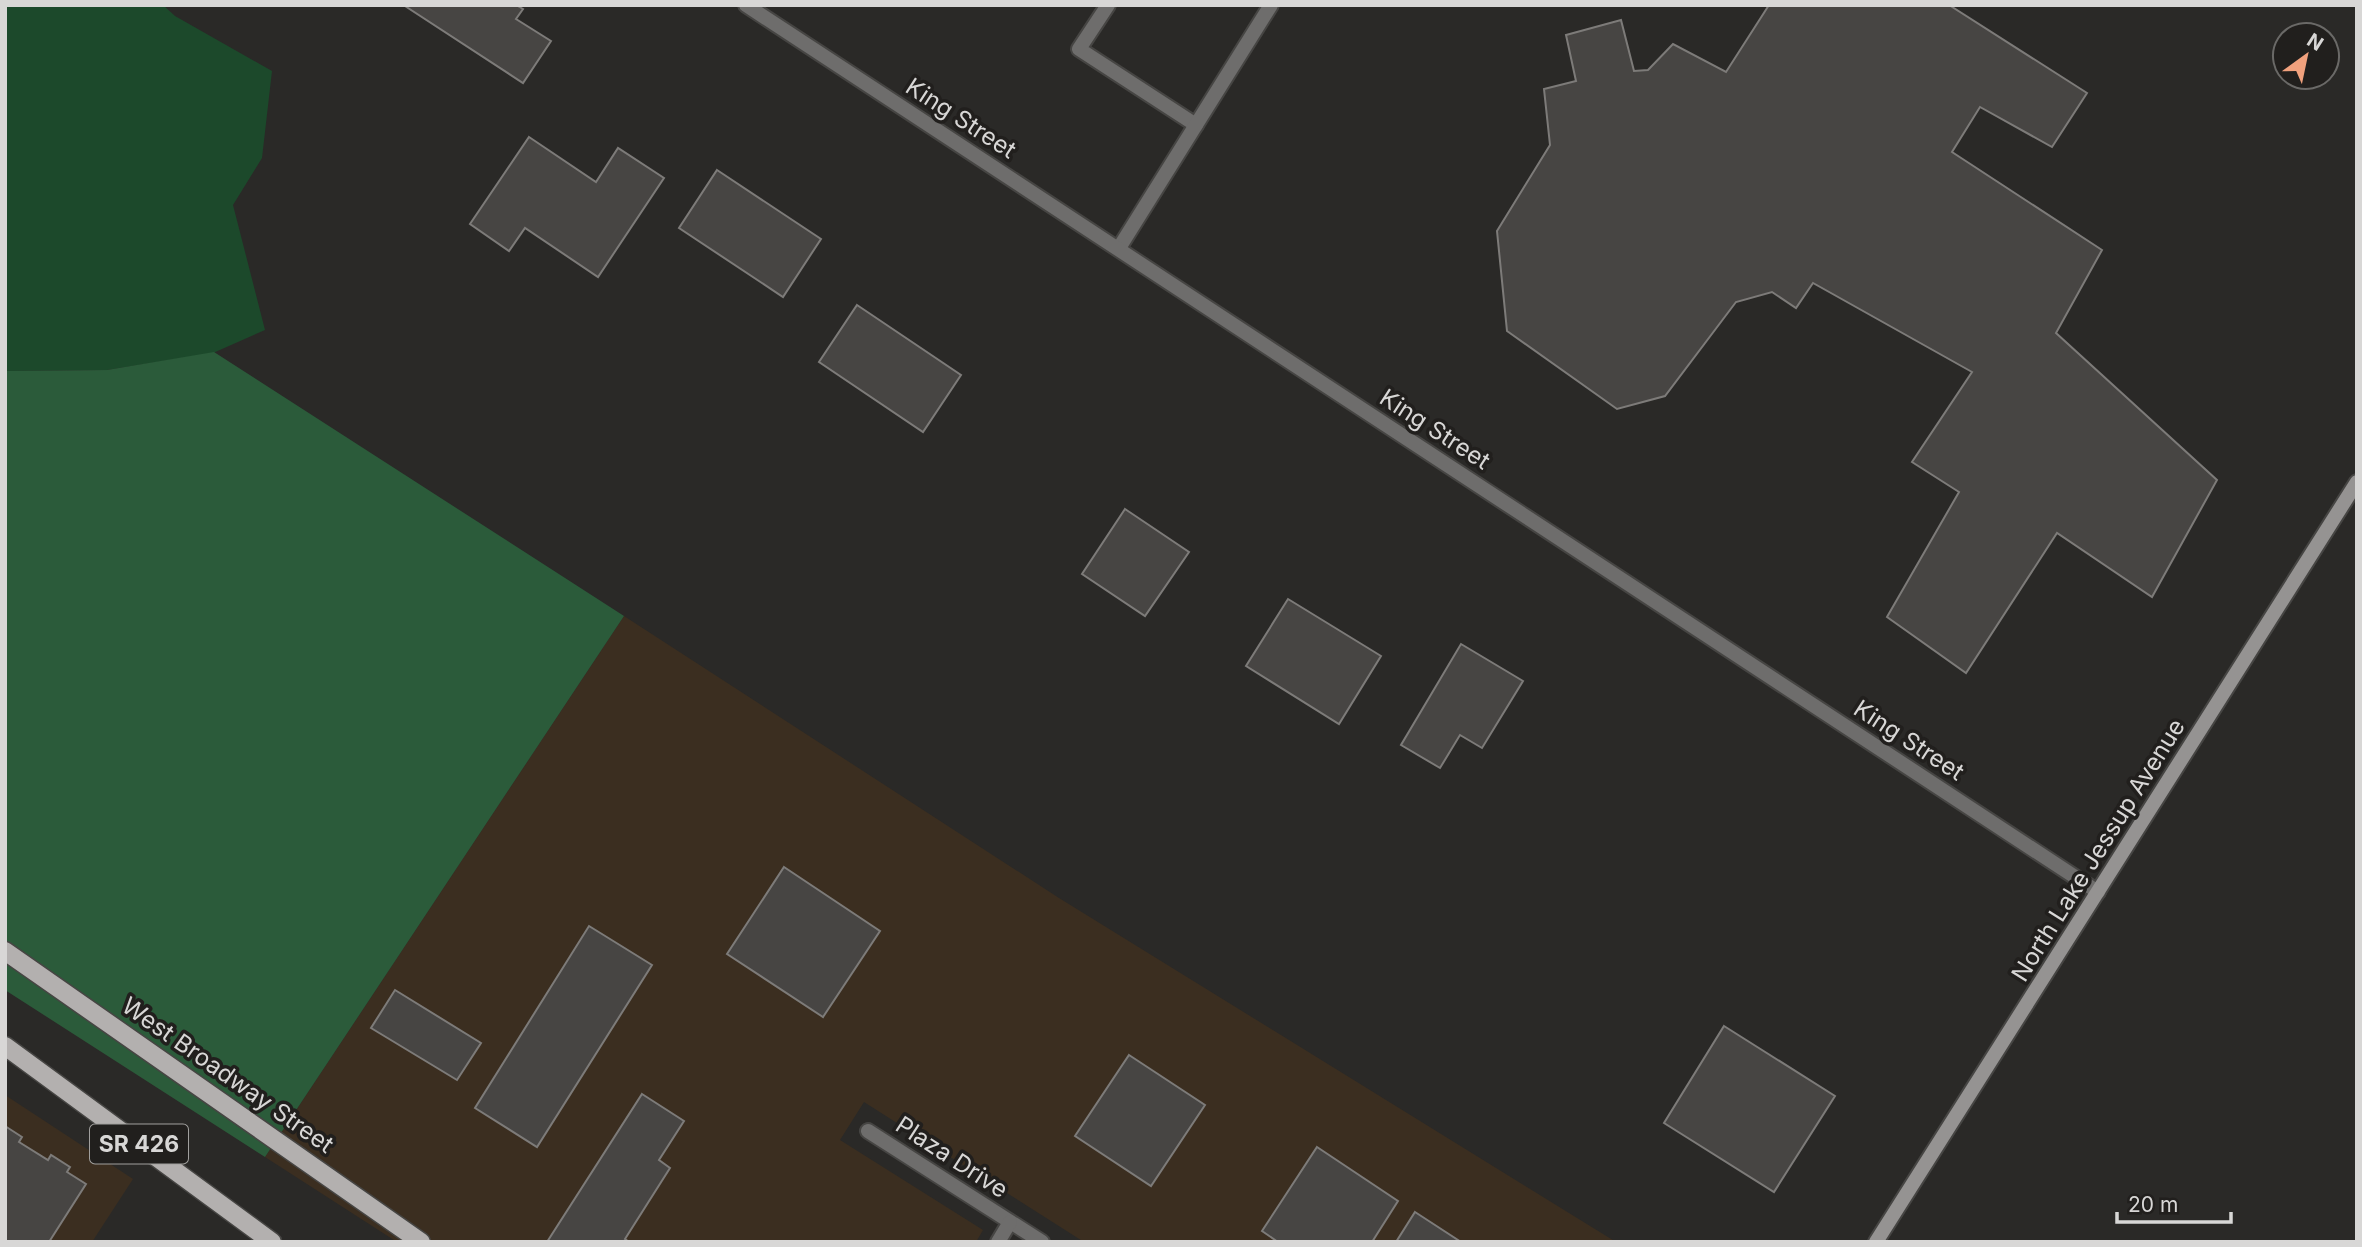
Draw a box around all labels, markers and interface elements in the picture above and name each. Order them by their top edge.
north arrow [2271,21,2341,91]
text: N [2303,29,2327,56]
street label: King Street [900,72,1022,164]
street label: King Street [1374,383,1496,475]
street label: King Street [1848,694,1970,786]
street label: North Lake Jessup Avenue [2005,713,2191,987]
street label: West Broadway Street [117,991,339,1159]
street label: Plaza Drive [891,1110,1013,1204]
road number: SR 426 [90,1124,188,1163]
scale bar [2117,1180,2231,1224]
text: 20 m [2128,1192,2178,1217]

